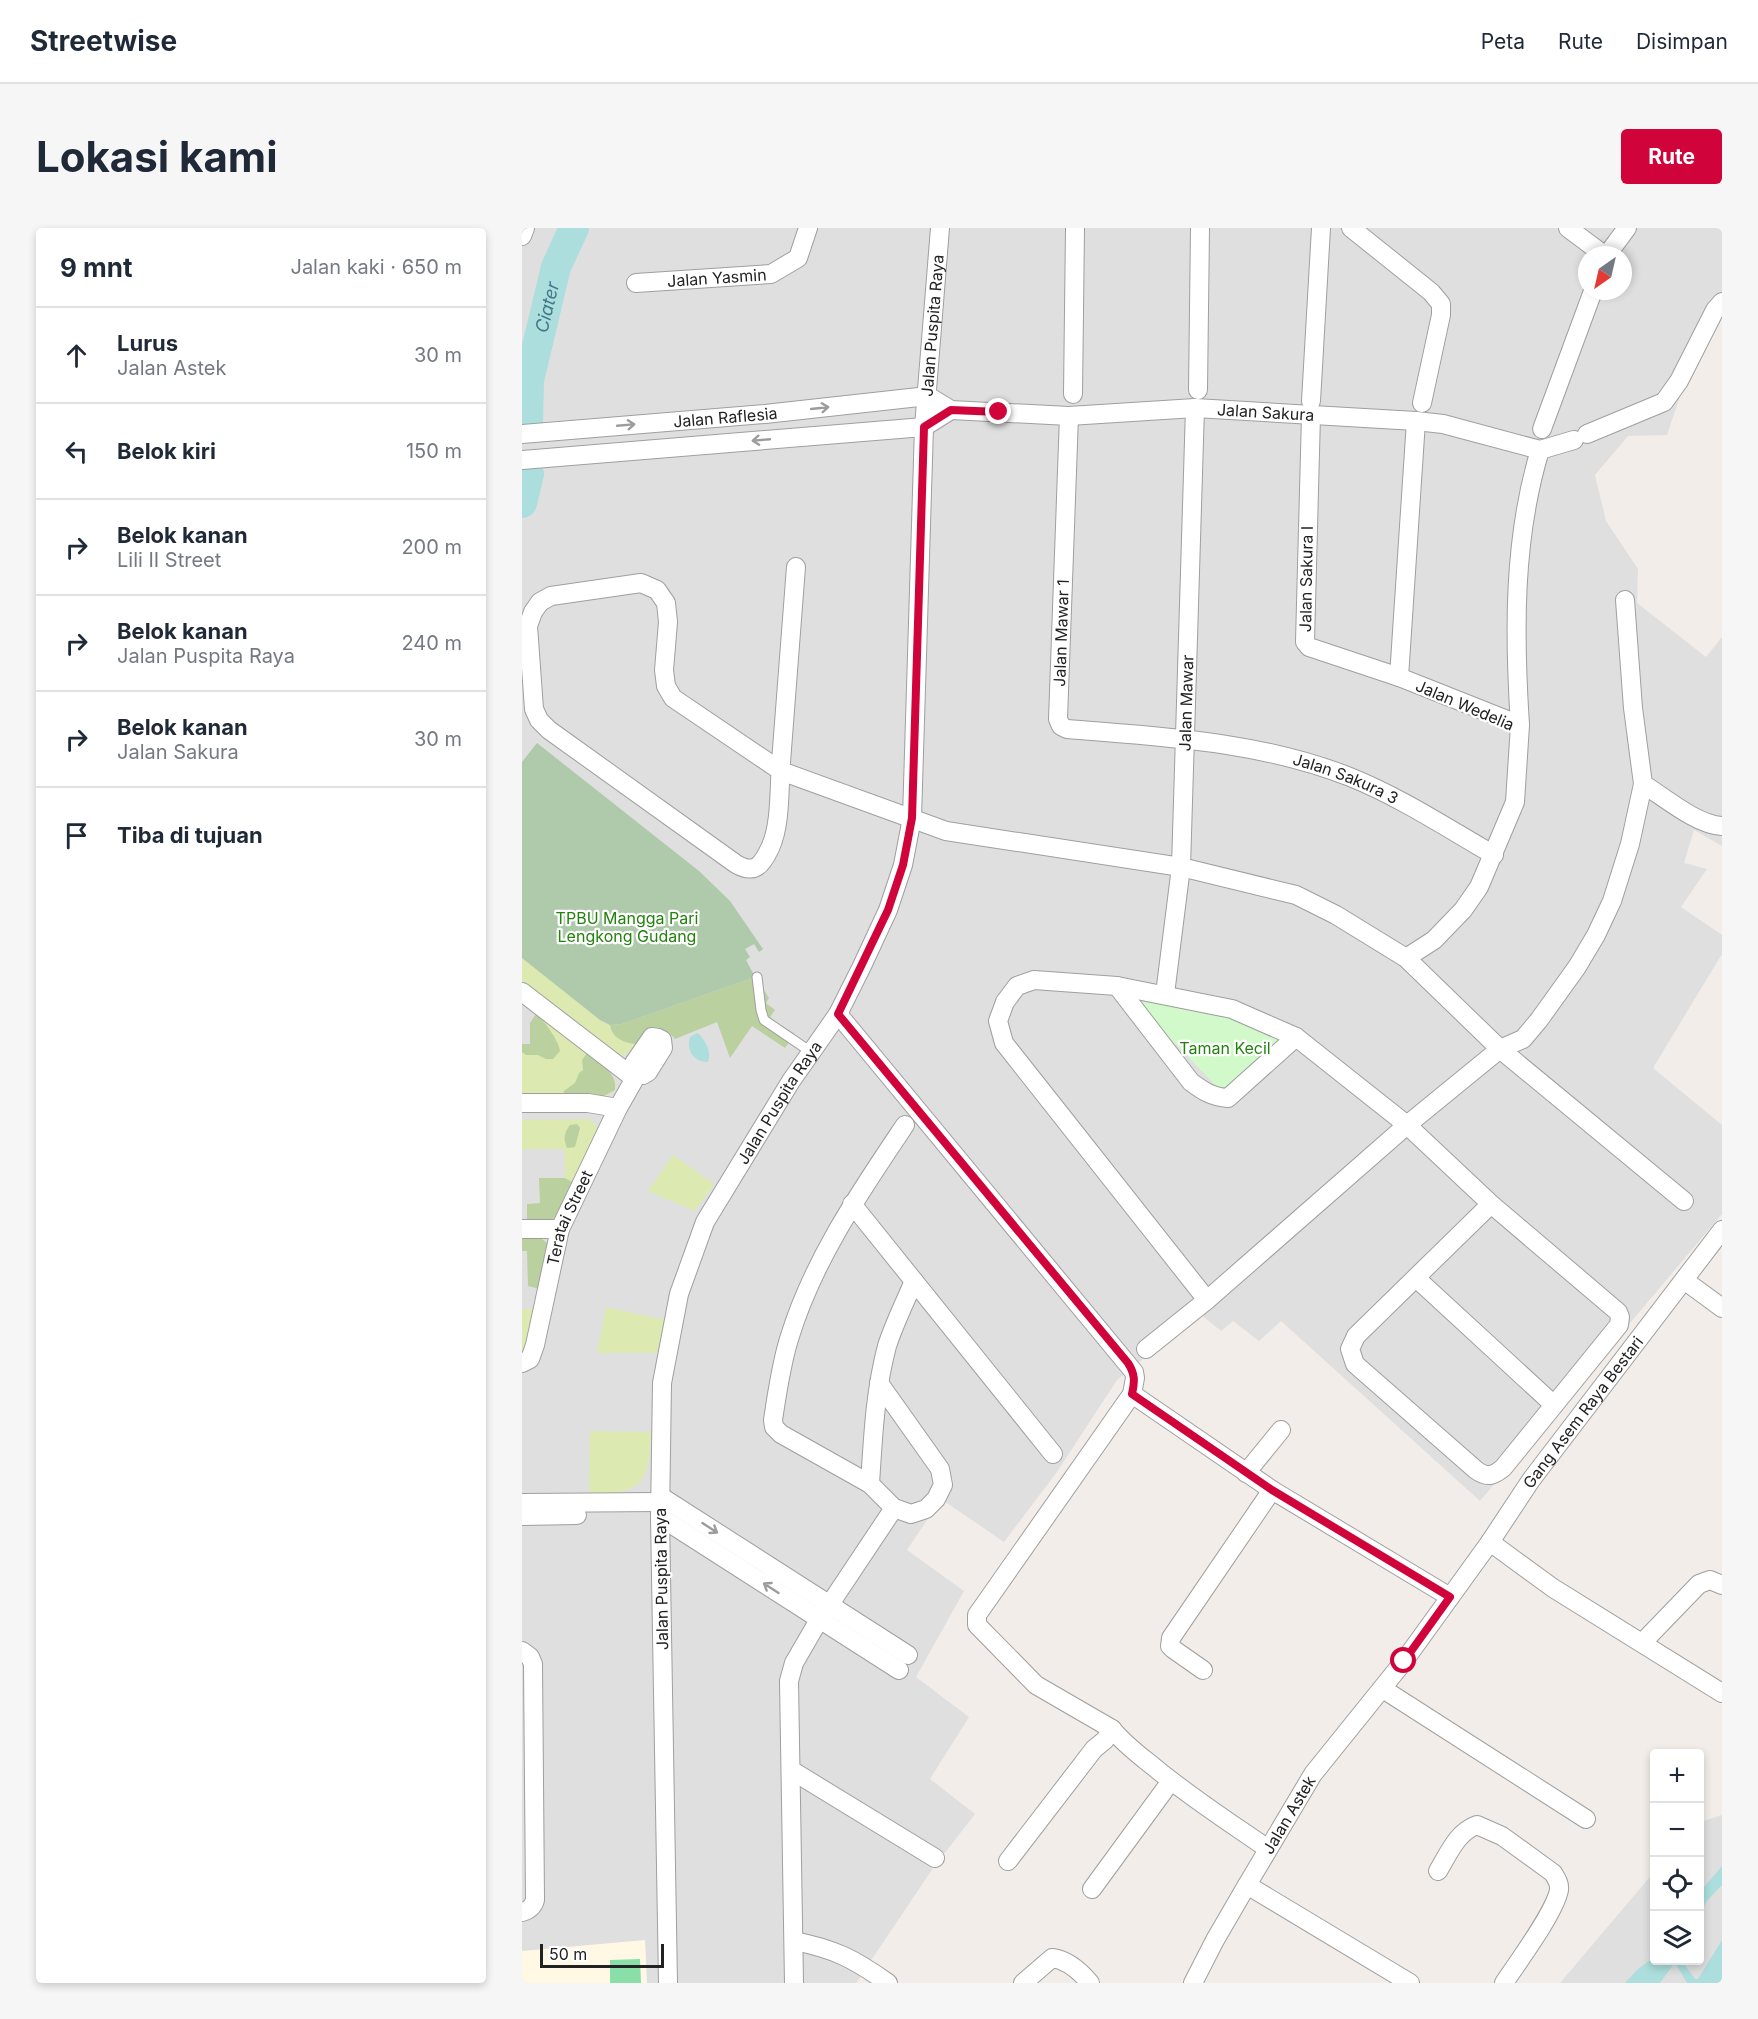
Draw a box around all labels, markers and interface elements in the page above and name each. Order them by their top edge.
text: Streetwise [30,24,177,58]
text: Peta [1481,29,1525,54]
text: Rute [1558,29,1603,54]
text: Disimpan [1636,29,1728,54]
button: Rute [1621,129,1722,184]
text: Lokasi kami [36,131,278,182]
north arrow [1578,246,1632,300]
text: 9 mnt [60,252,132,283]
street label: Jalan Puspita Raya [916,254,948,397]
text: Jalan kaki · 650 m [290,255,462,279]
street label: Jalan Yasmin [667,264,767,291]
water label: Ciater [530,278,563,335]
text: Lurus [117,330,178,356]
icon: ahead [60,339,93,372]
text: 30 m [414,343,462,367]
text: Jalan Astek [117,356,227,380]
route end [985,398,1011,424]
street label: Jalan Sakura [1217,399,1315,425]
one-way arrow [810,402,830,413]
street label: Jalan Raflesia [672,403,778,432]
one-way arrow [616,420,636,431]
icon: left [60,435,93,468]
one-way arrow [751,435,771,446]
text: Belok kiri [117,438,216,464]
text: 150 m [406,439,462,463]
text: Belok kanan [117,522,248,548]
street label: Jalan Sakura I [1295,526,1317,632]
icon: right [60,531,93,564]
text: 200 m [401,535,462,559]
text: Lili II Street [117,548,221,572]
street label: Jalan Mawar 1 [1049,579,1073,687]
text: Belok kanan [117,618,248,644]
icon: right [60,627,93,660]
text: 240 m [401,631,462,655]
text: Jalan Puspita Raya [117,644,295,668]
street label: Jalan Mawar [1175,655,1197,752]
street label: Jalan Wedelia [1413,675,1517,735]
text: Belok kanan [117,714,248,740]
icon: right [60,723,93,756]
text: 30 m [414,727,462,751]
text: Jalan Sakura [117,740,239,764]
street label: Jalan Sakura 3 [1291,749,1402,808]
icon: arrive [60,819,93,852]
text: Tiba di tujuan [117,822,263,848]
park label: TPBU Mangga Pari Lengkong Gudang [556,908,698,946]
street label: Jalan Puspita Raya [733,1037,826,1168]
park label: Taman Kecil [1179,1038,1271,1058]
street label: Teratai Street [542,1167,597,1267]
street label: Gang Asem Raya Bestari [1518,1332,1647,1492]
street label: Jalan Puspita Raya [650,1508,672,1650]
one-way arrow [701,1522,717,1534]
one-way arrow [763,1582,779,1594]
route start [1390,1647,1416,1673]
map controls [1650,1749,1704,1965]
button: + [1650,1749,1704,1803]
street label: Jalan Astek [1258,1772,1320,1857]
button: − [1650,1803,1704,1857]
button: locate [1650,1857,1704,1911]
button: layers [1650,1911,1704,1965]
scale bar [540,1941,664,1968]
text: 50 m [549,1944,587,1964]

